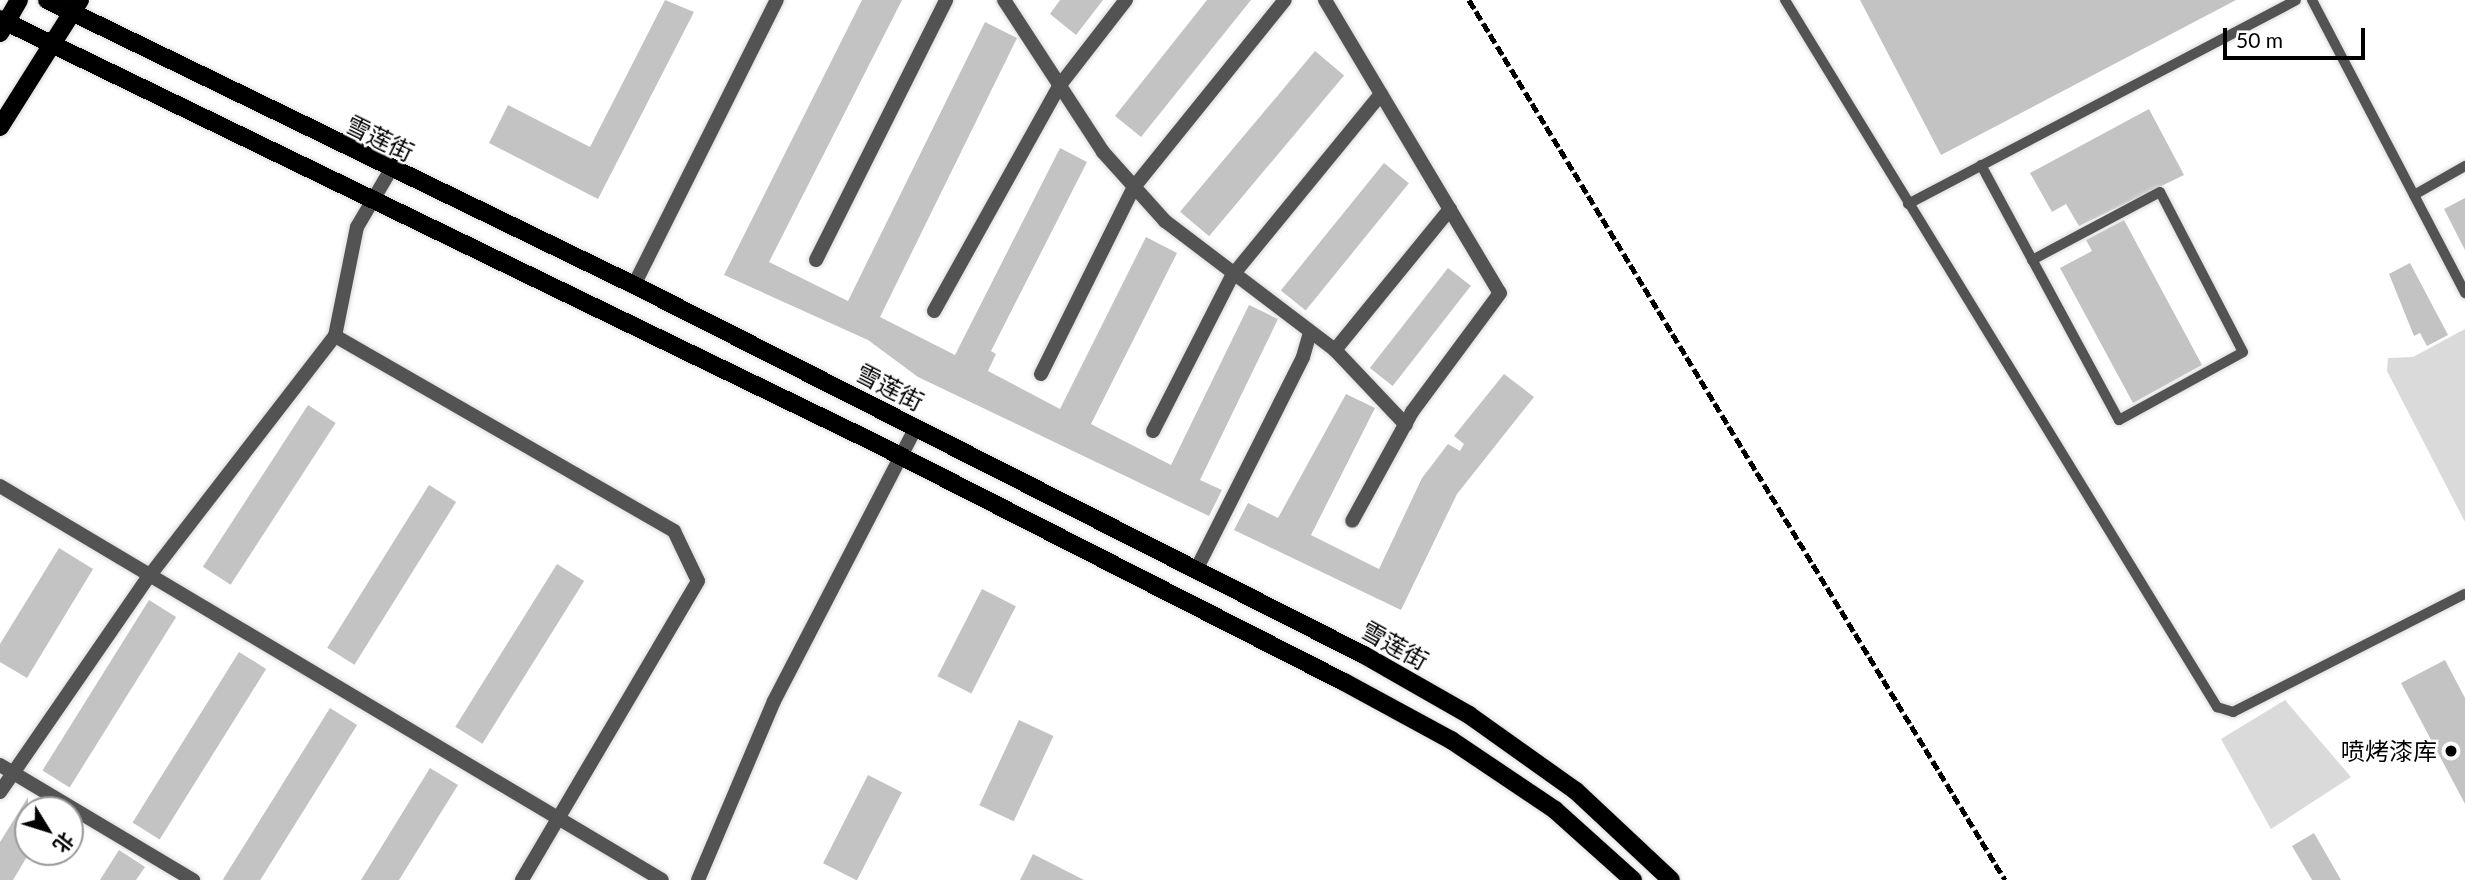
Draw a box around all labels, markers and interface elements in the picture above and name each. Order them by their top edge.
scale bar [2227,14,2369,58]
text: 50 m [2236,27,2283,52]
street label: 雪莲街 [341,109,419,167]
street label: 雪莲街 [851,358,929,416]
street label: 雪莲街 [1357,615,1433,675]
place label: 喷烤漆库 [2341,737,2437,765]
marker: 喷烤漆库 [2443,743,2459,759]
north arrow [14,796,84,866]
text: 北 [49,828,79,858]

